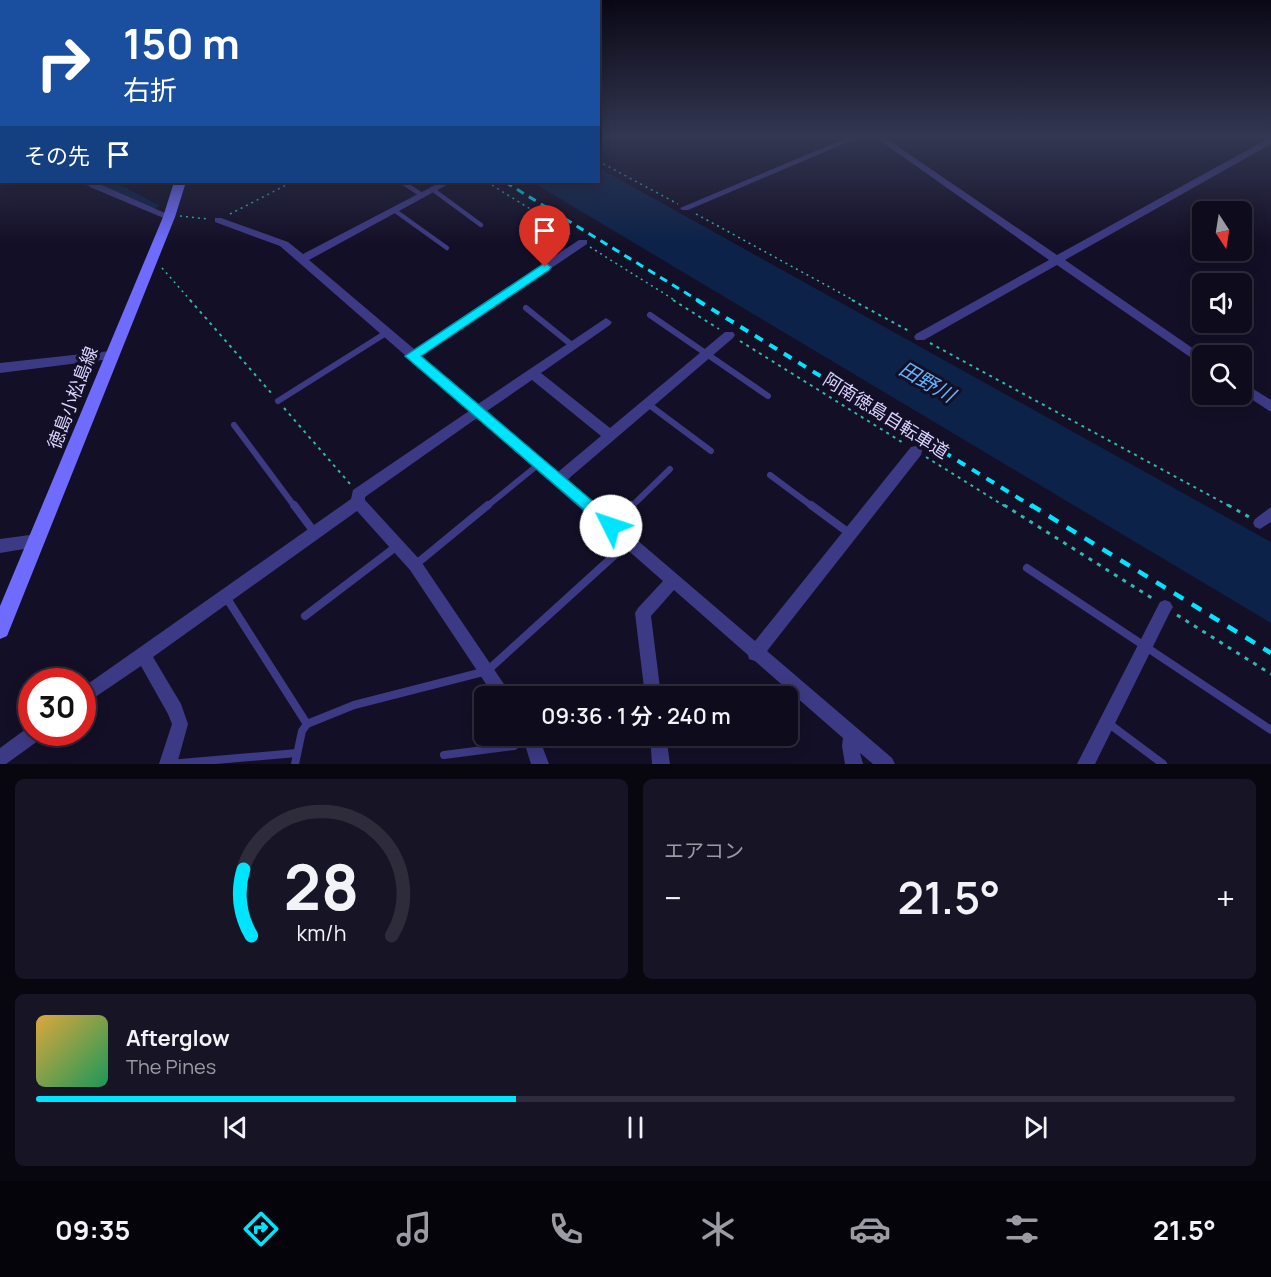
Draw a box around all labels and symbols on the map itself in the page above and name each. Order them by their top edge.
north arrow [1192,201,1252,261]
pin [519,205,570,267]
street label: 徳島小松島線 [42,343,103,452]
water label: 田野川 [895,355,962,409]
street label: 阿南徳島自転車道 [819,367,954,463]
position arrow [579,494,643,558]
speed limit sign: 30 [18,668,96,746]

